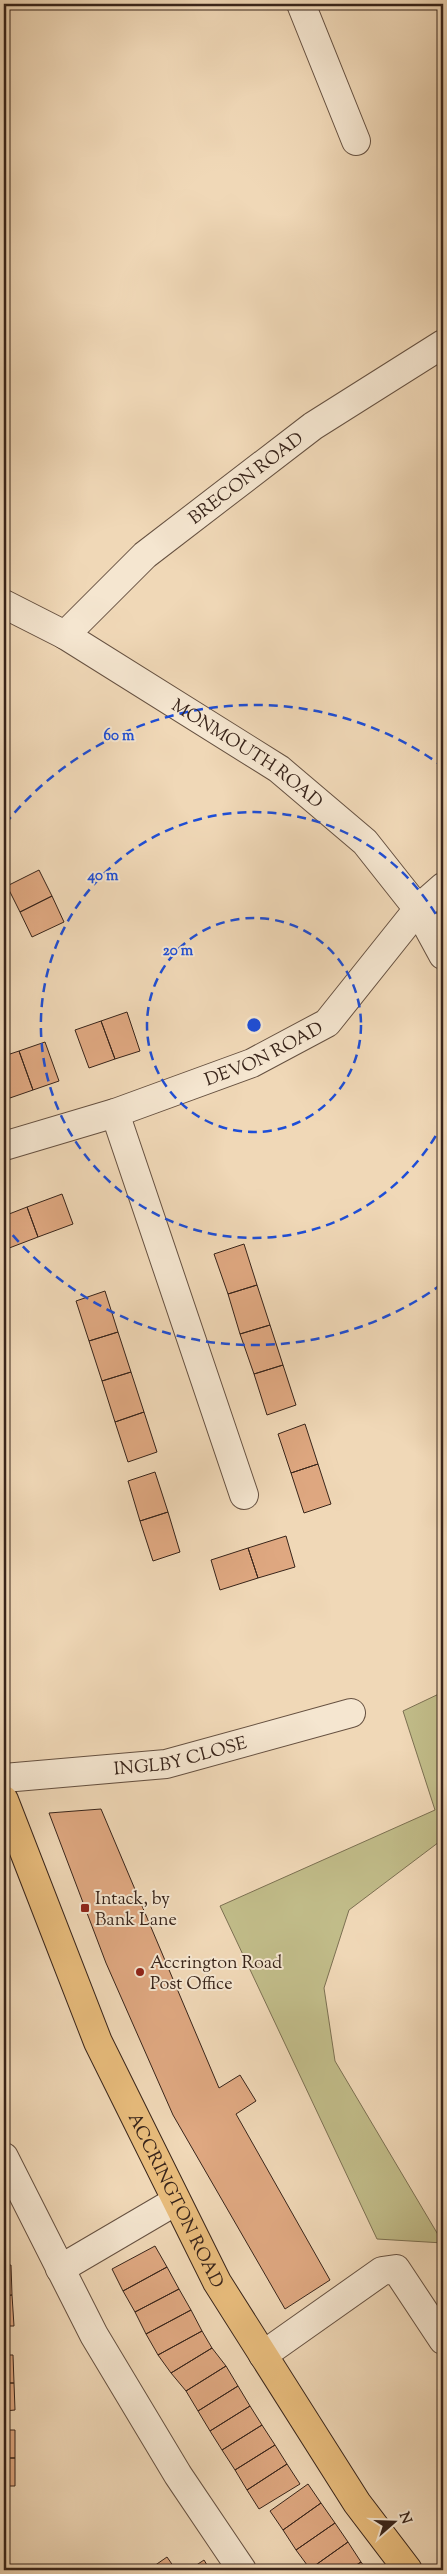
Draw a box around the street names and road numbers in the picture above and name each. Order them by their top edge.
street label: BRECON ROAD [184,427,310,532]
street label: MONMOUTH ROAD [166,694,328,816]
street label: DEVON ROAD [201,1016,328,1094]
street label: INGLBY CLOSE [113,1731,250,1783]
street label: ACCRINGTON ROAD [120,2109,229,2293]

